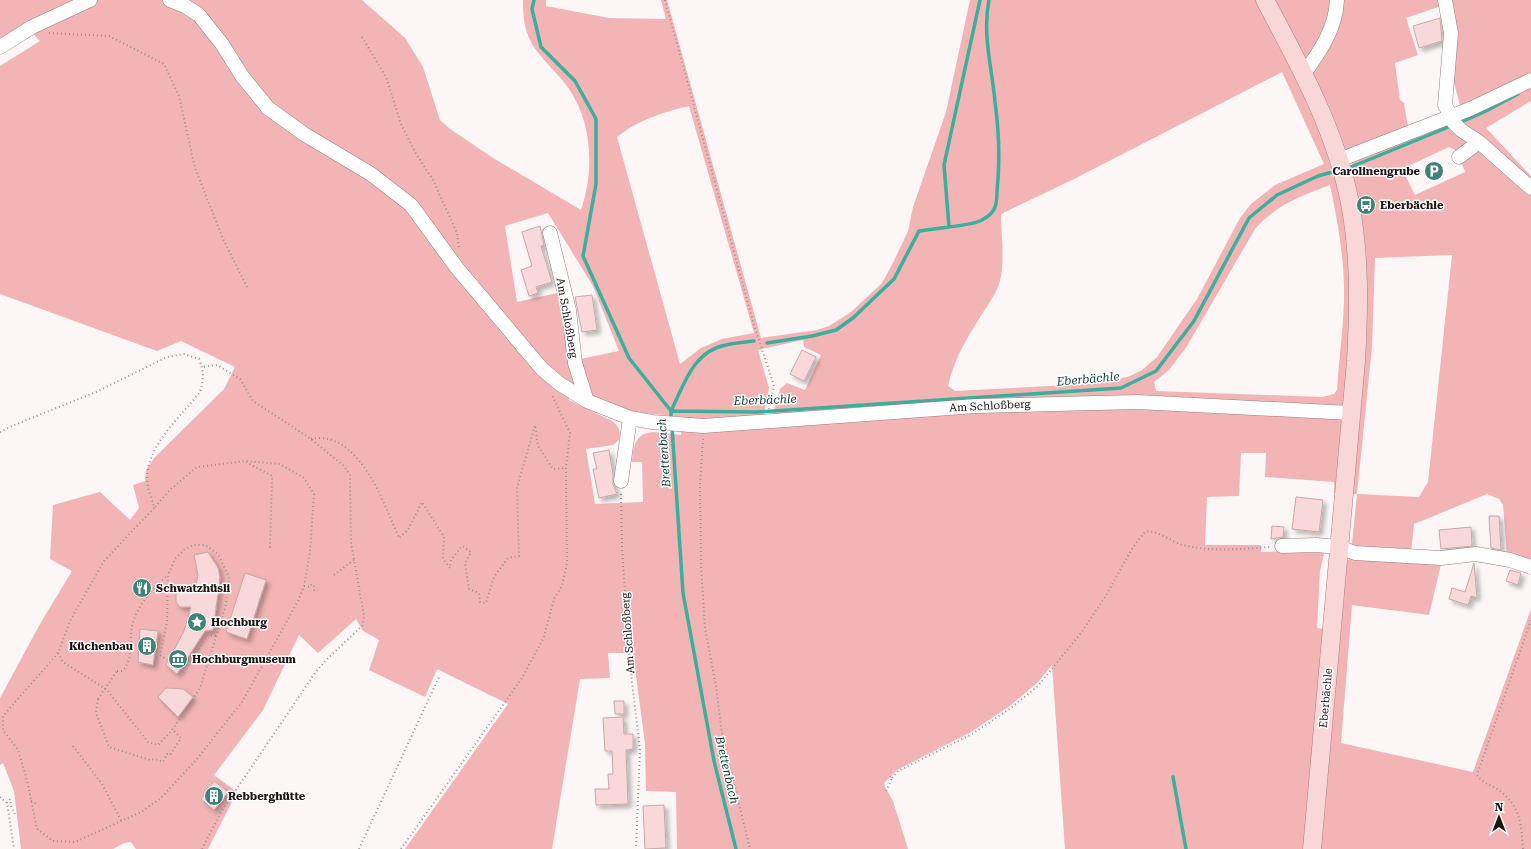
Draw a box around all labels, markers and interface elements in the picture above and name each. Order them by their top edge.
parking icon: Carolinengrube [1423,160,1445,182]
place label: Carolinengrube [1332,165,1421,178]
bus stop icon: Eberbächle [1355,194,1377,216]
place label: Eberbächle [1380,199,1444,212]
street label: Am Schloßberg [554,277,581,360]
water label: Eberbächle [1055,369,1120,389]
water label: Eberbächle [732,392,797,408]
street label: Am Schloßberg [949,397,1032,415]
water label: Brettenbach [655,418,673,489]
restaurant icon: Schwatzhüsli [131,577,153,599]
place label: Schwatzhüsli [156,582,231,595]
street label: Am Schloßberg [619,591,637,674]
place icon: Hochburg [186,611,208,633]
place label: Hochburg [211,616,267,629]
building icon: Küchenbau [136,635,158,657]
place label: Küchenbau [69,640,134,653]
museum icon: Hochburgmuseum [167,648,189,670]
place label: Hochburgmuseum [192,653,296,666]
street label: Eberbächle [1317,668,1335,728]
water label: Brettenbach [712,734,742,805]
building icon: Rebberghütte [203,785,225,807]
place label: Rebberghütte [228,790,306,803]
north arrow [1479,797,1519,837]
text: N [1495,801,1504,814]

